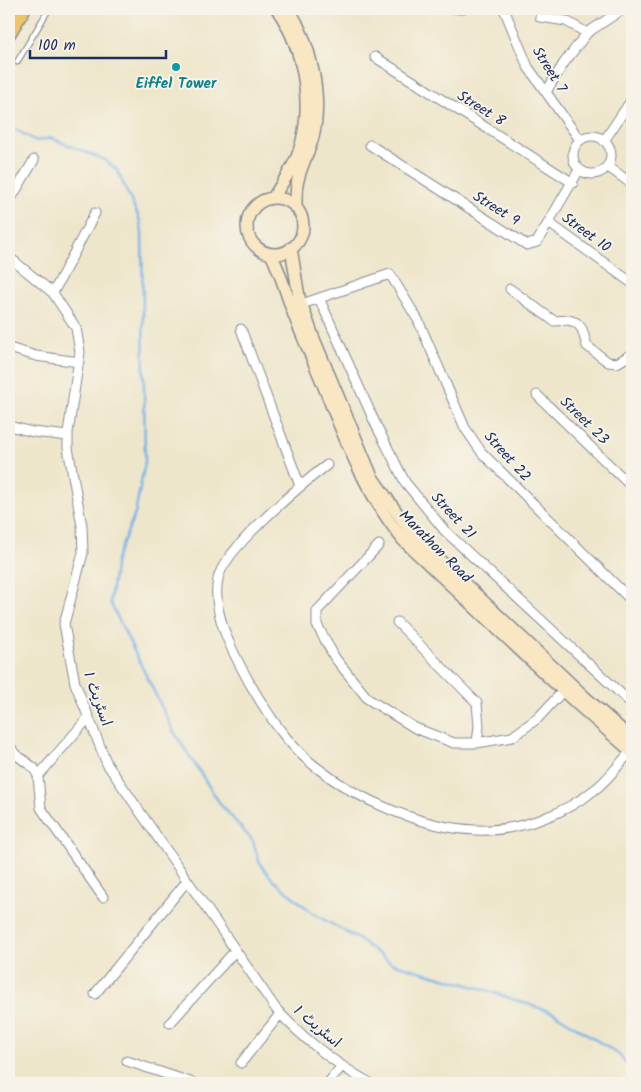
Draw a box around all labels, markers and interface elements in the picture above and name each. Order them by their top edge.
scale bar [30,28,166,60]
text: 100 m [38,34,76,58]
street label: Street 7 [525,42,573,99]
marker: Eiffel Tower [170,61,182,73]
place label: Eiffel Tower [136,72,217,96]
street label: Street 8 [452,85,511,134]
street label: Street 9 [468,185,525,233]
street label: Street 10 [556,207,616,260]
street label: Street 23 [554,391,615,451]
street label: Street 22 [478,426,536,488]
street label: Street 21 [425,487,482,545]
street label: Marathon Road [393,505,478,590]
street label: اسٹریٹ 1 [76,668,118,730]
street label: اسٹریٹ 1 [288,1000,346,1054]

